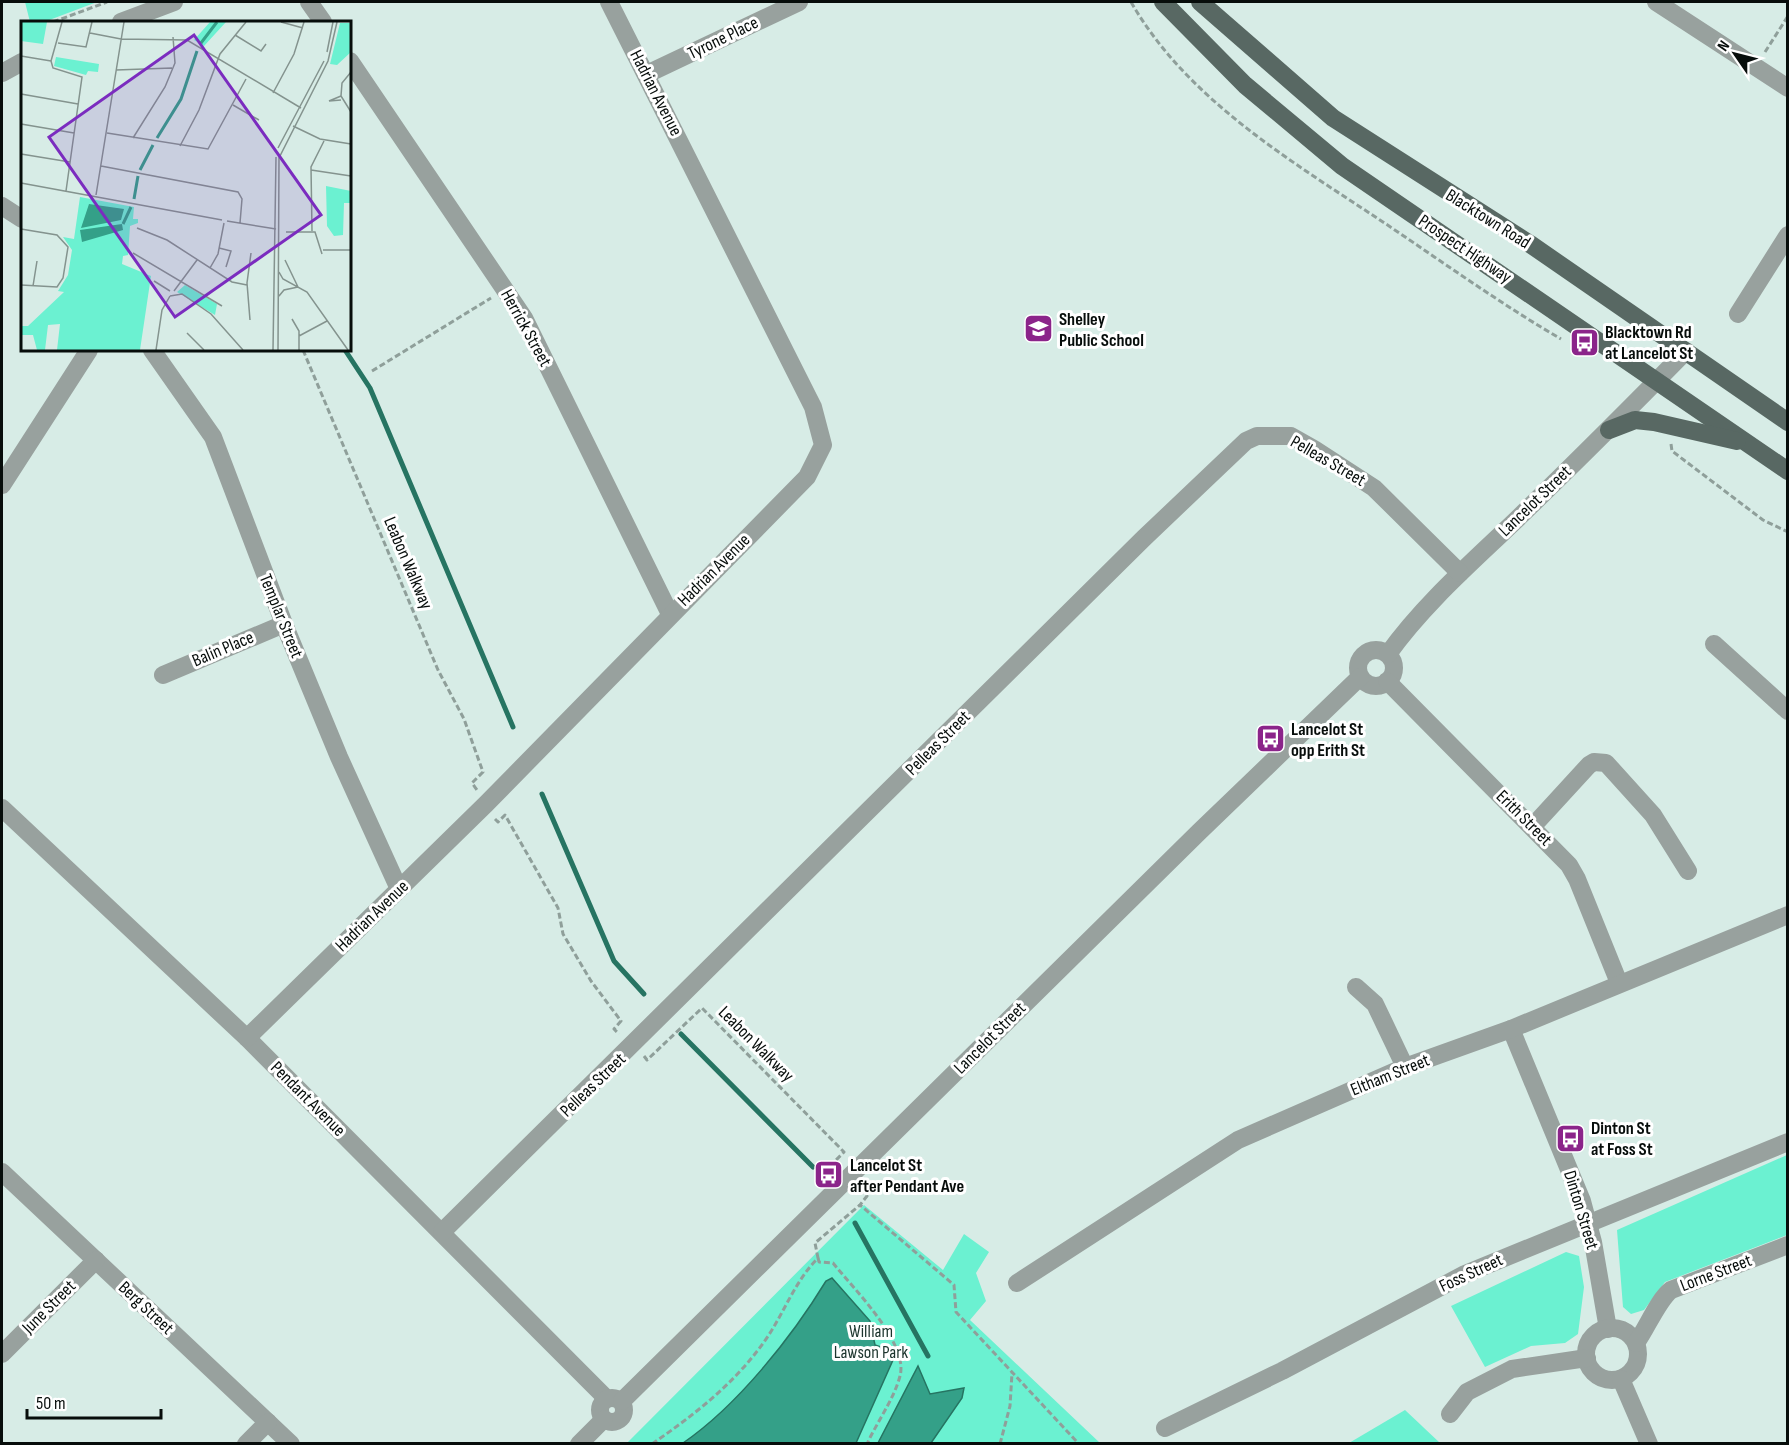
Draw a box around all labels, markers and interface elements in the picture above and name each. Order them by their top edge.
street label: Tyrone Place [684,12,762,64]
inset map [21,21,351,351]
north arrow [1705,24,1765,84]
text: N [1714,37,1734,55]
street label: Hadrian Avenue [625,47,687,139]
street label: Blacktown Road [1442,185,1534,253]
street label: Prospect Highway [1415,210,1515,288]
street label: Herrick Street [496,286,556,371]
place label: Shelley Public School [1059,309,1144,351]
school or university icon: Shelley Public School [1022,313,1054,345]
place label: Blacktown Rd at Lancelot St [1605,322,1693,364]
bus stop icon: Blacktown Rd at Lancelot St [1568,326,1600,358]
street label: Pelleas Street [1287,431,1370,491]
street label: Lancelot Street [1494,461,1576,541]
street label: Leabon Walkway [379,514,437,612]
street label: Hadrian Avenue [673,529,755,611]
street label: Templar Street [255,571,308,662]
street label: Balin Place [189,627,257,671]
street label: Pelleas Street [901,706,975,780]
place label: Lancelot St opp Erith St [1291,719,1365,761]
bus stop icon: Lancelot St opp Erith St [1254,723,1286,755]
street label: Erith Street [1492,786,1557,851]
street label: Hadrian Avenue [331,876,413,956]
street label: Lancelot Street [950,997,1031,1078]
street label: Leabon Walkway [714,1002,798,1086]
street label: Pelleas Street [556,1048,631,1121]
street label: Eltham Street [1347,1049,1433,1100]
street label: Pendant Avenue [266,1057,350,1141]
place label: Dinton St at Foss St [1591,1118,1653,1160]
bus stop icon: Dinton St at Foss St [1554,1122,1586,1154]
place label: Lancelot St after Pendant Ave [850,1155,964,1197]
bus stop icon: Lancelot St after Pendant Ave [813,1159,845,1191]
street label: Dinton Street [1559,1168,1603,1252]
street label: Foss Street [1436,1249,1507,1297]
street label: Lorne Street [1677,1250,1755,1296]
street label: June Street [17,1276,80,1339]
street label: Berg Street [114,1277,178,1339]
park label: William Lawson Park [834,1321,908,1363]
scale bar [27,1382,160,1420]
text: 50 m [36,1393,66,1414]

